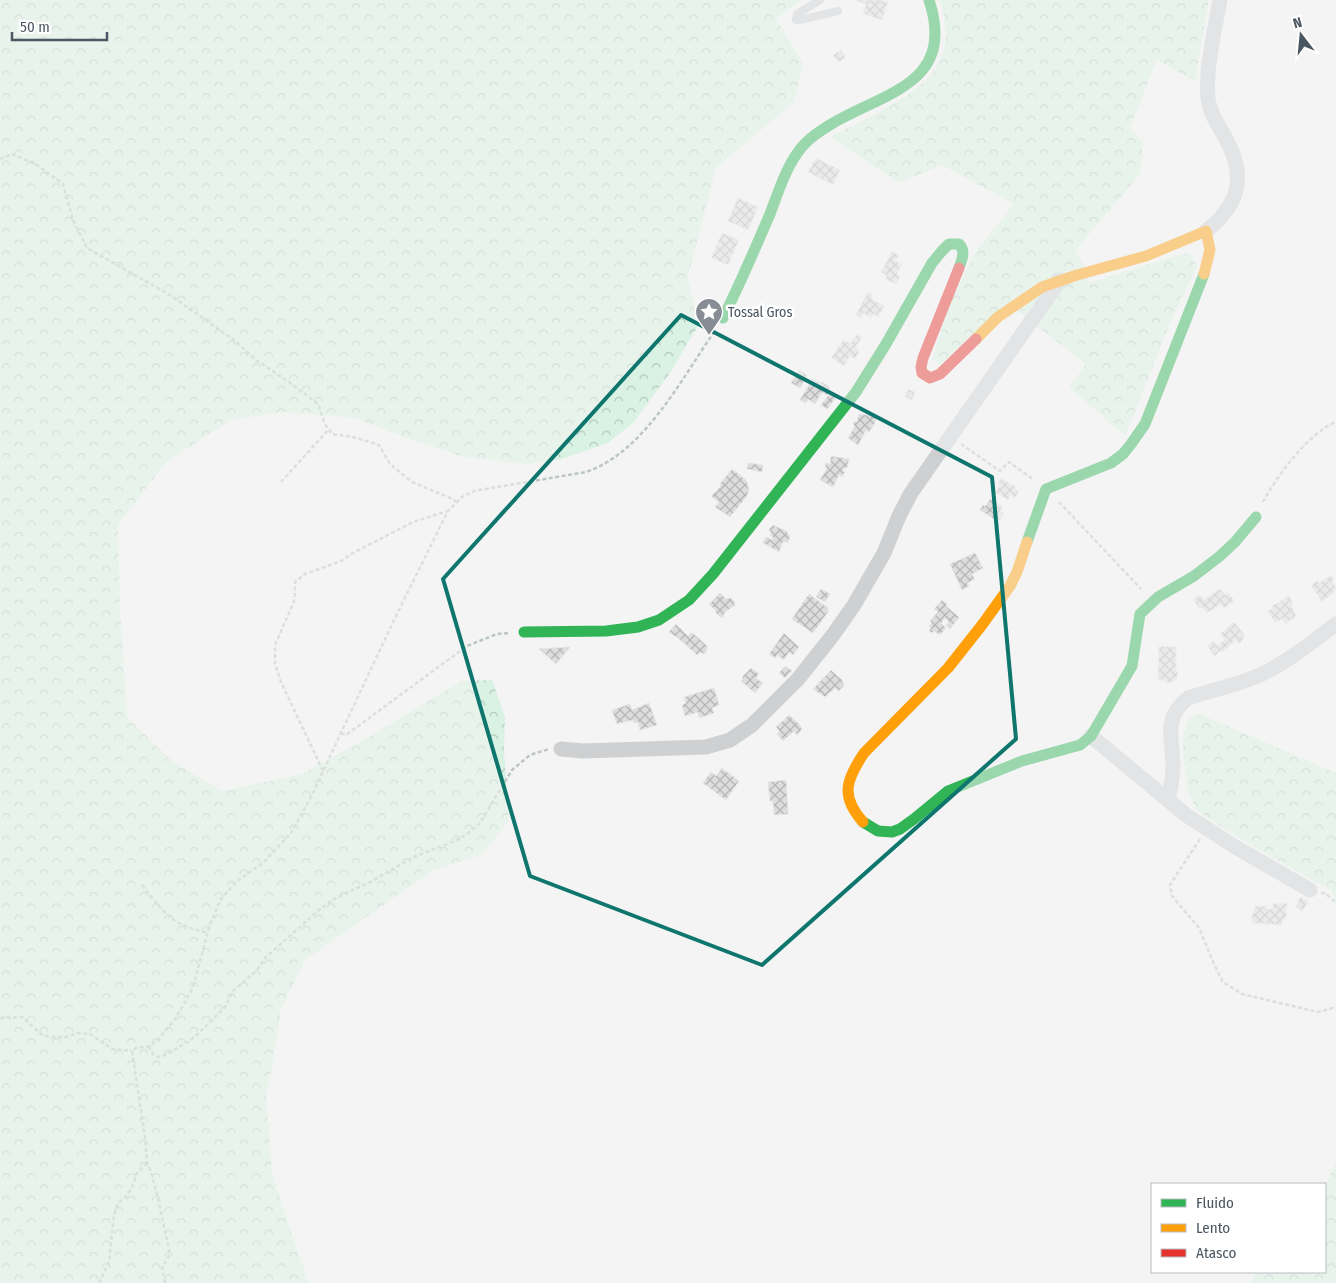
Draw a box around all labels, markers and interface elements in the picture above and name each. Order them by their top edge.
scale bar [12,10,108,42]
north arrow [1276,10,1326,60]
text: N [1291,14,1304,32]
text: 50 m [20,18,50,36]
place icon: Tossal Gros [694,297,724,336]
place label: Tossal Gros [728,304,792,321]
legend [1151,1183,1326,1273]
text: Fluido [1196,1194,1234,1212]
text: Lento [1196,1219,1230,1237]
text: Atasco [1196,1244,1236,1262]

